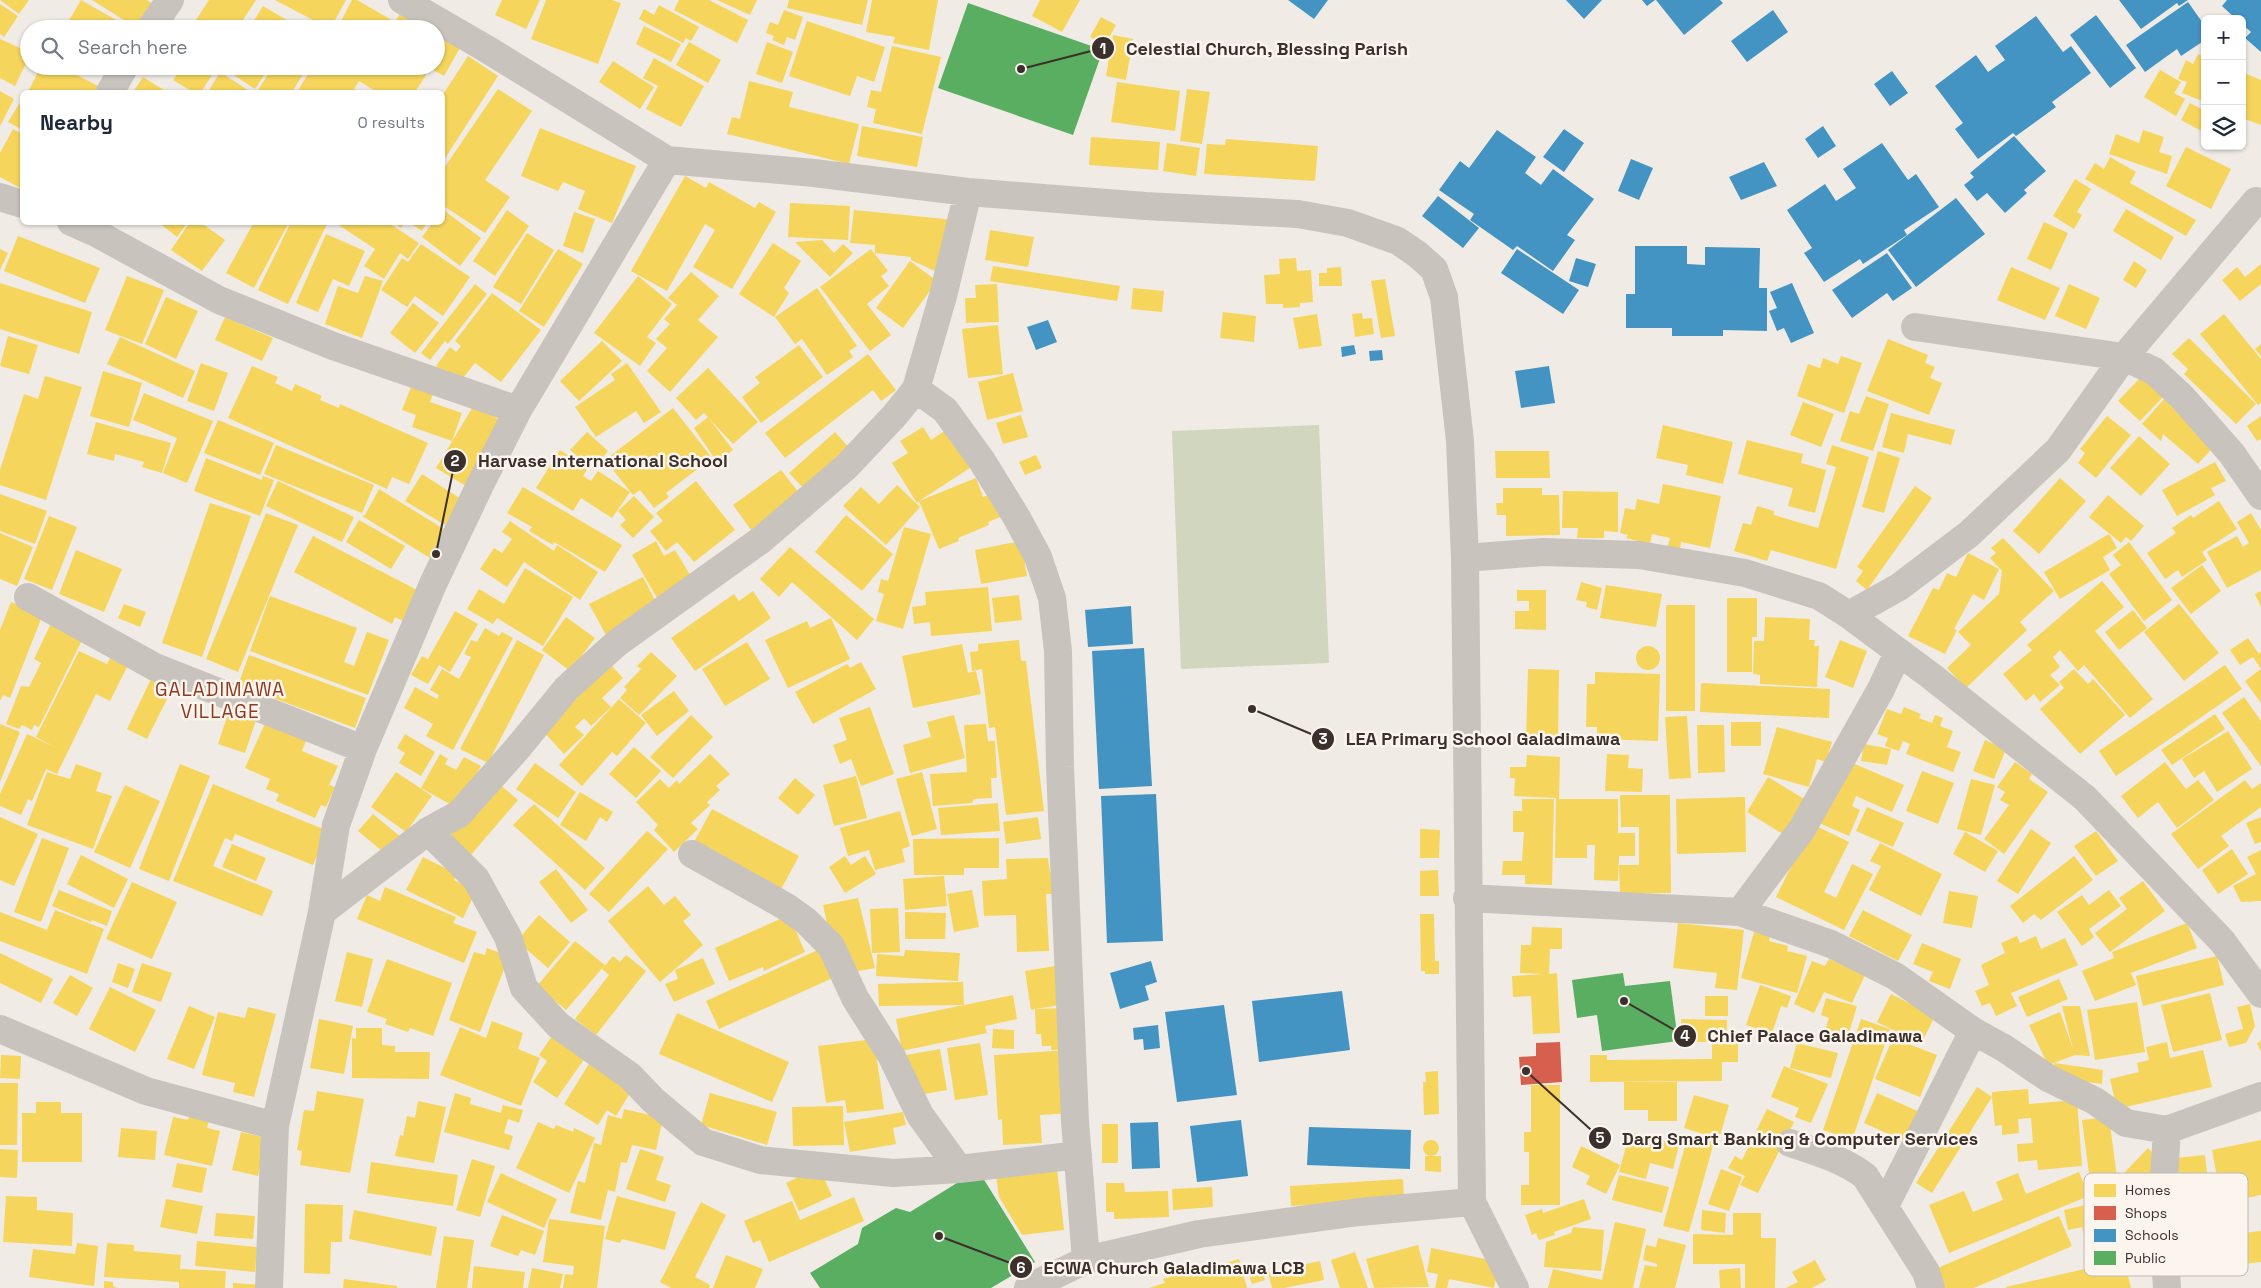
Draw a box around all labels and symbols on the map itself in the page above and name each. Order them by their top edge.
callout: Celestial Church, Blessing Parish [1090,32,1418,65]
text: Celestial Church, Blessing Parish [1126,37,1408,60]
text: 1 [1100,39,1106,58]
callout: Harvase International School [443,445,738,478]
text: Harvase International School [478,449,728,472]
text: 2 [451,451,460,470]
district label: GALADIMAWA VILLAGE [155,677,285,724]
callout: LEA Primary School Galadimawa [1310,722,1630,755]
text: LEA Primary School Galadimawa [1346,727,1621,750]
text: 3 [1318,729,1328,748]
callout: Chief Palace Galadimawa [1672,1020,1933,1053]
text: Chief Palace Galadimawa [1707,1024,1923,1047]
text: 4 [1680,1026,1690,1045]
callout: Darg Smart Banking & Computer Services [1587,1122,1989,1155]
text: Darg Smart Banking & Computer Services [1622,1127,1978,1150]
text: 5 [1595,1128,1605,1147]
legend [2084,1173,2248,1276]
text: Homes [2125,1181,2171,1199]
text: Shops [2125,1204,2167,1222]
text: Schools [2125,1226,2179,1244]
text: Public [2125,1249,2166,1267]
callout: ECWA Church Galadimawa LCB [1009,1251,1315,1284]
text: ECWA Church Galadimawa LCB [1043,1256,1305,1279]
text: 6 [1016,1258,1026,1277]

